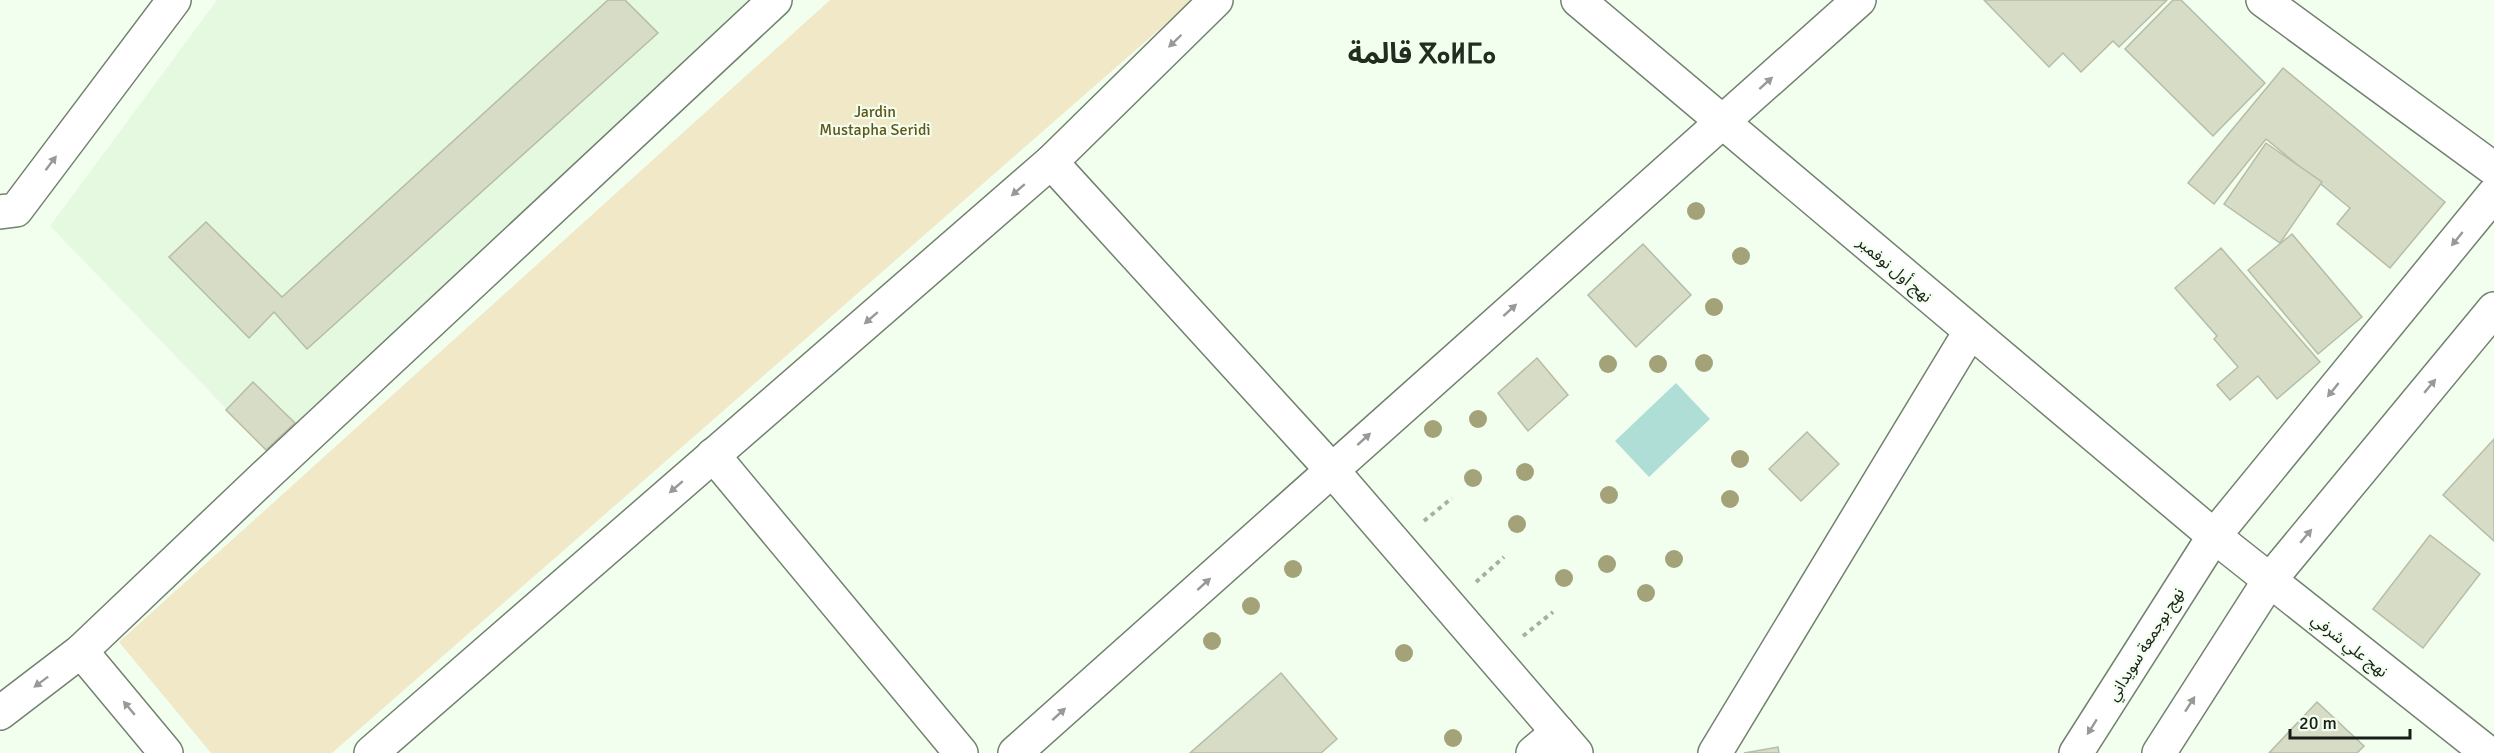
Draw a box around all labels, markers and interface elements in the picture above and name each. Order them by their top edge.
one-way arrow [1167,34,1182,48]
district label: قالمة ⴳⴰⵍⵎⴰ [1348,37,1496,71]
one-way arrow [1758,77,1773,90]
park label: Jardin Mustapha Seridi [819,102,931,140]
one-way arrow [45,155,58,171]
one-way arrow [1011,183,1026,196]
street label: نهج أول نوفمبر [1851,232,1936,309]
one-way arrow [2451,232,2464,247]
one-way arrow [1502,304,1517,317]
one-way arrow [864,311,879,324]
one-way arrow [2424,378,2437,394]
one-way arrow [2327,382,2340,398]
one-way arrow [1357,432,1372,446]
one-way arrow [669,480,684,493]
one-way arrow [2299,529,2312,544]
one-way arrow [1196,577,1211,591]
street label: نهج بوجمعة سويداني [2103,584,2190,706]
street label: نهج علي شرفي [2306,610,2392,684]
one-way arrow [33,676,48,688]
one-way arrow [2185,696,2196,712]
one-way arrow [122,700,135,716]
scale bar [2290,702,2410,740]
one-way arrow [1051,707,1066,721]
text: 20 m [2299,712,2337,734]
one-way arrow [2087,719,2098,735]

